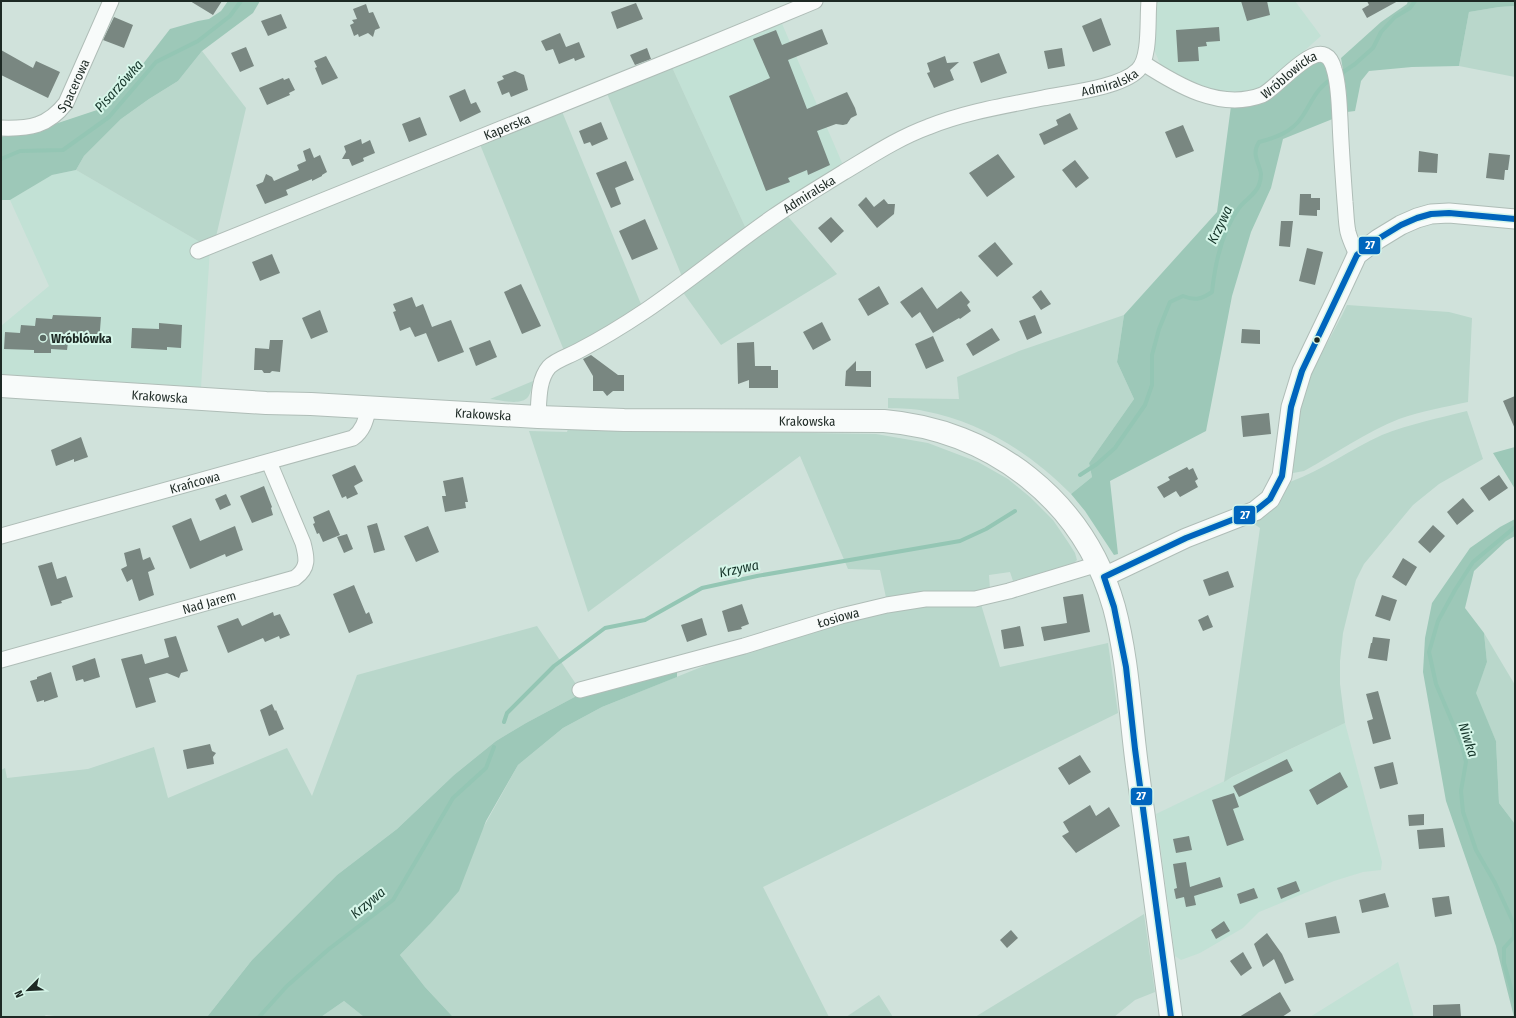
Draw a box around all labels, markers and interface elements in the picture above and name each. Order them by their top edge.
street label: Wróblowicka [1258,48,1319,101]
water label: Pisarzówka [91,56,147,116]
street label: Spacerowa [54,57,92,115]
street label: Admiralska [1080,66,1141,99]
street label: Kaperska [481,110,532,143]
street label: Admiralska [780,172,838,216]
water label: Krzywa [1204,203,1236,247]
line badge: 27 [1358,236,1381,255]
text: 27 [1364,239,1375,252]
place label: Wróblówka [51,331,112,346]
marker: Wróblówka [38,333,48,343]
unlabelled marker [1312,335,1322,345]
street label: Krakowska [131,387,188,405]
street label: Krakowska [455,405,512,423]
street label: Krakowska [779,413,835,428]
street label: Krańcowa [168,468,221,496]
line badge: 27 [1233,505,1256,525]
text: 27 [1239,509,1250,522]
water label: Krzywa [718,557,760,581]
street label: Nad Jarem [181,587,238,617]
street label: Łosiowa [815,604,860,631]
water label: Niwka [1454,721,1482,759]
line badge: 27 [1130,787,1153,806]
text: 27 [1135,790,1146,803]
water label: Krzywa [347,884,389,922]
north arrow [8,970,48,1010]
text: N [12,988,27,1000]

